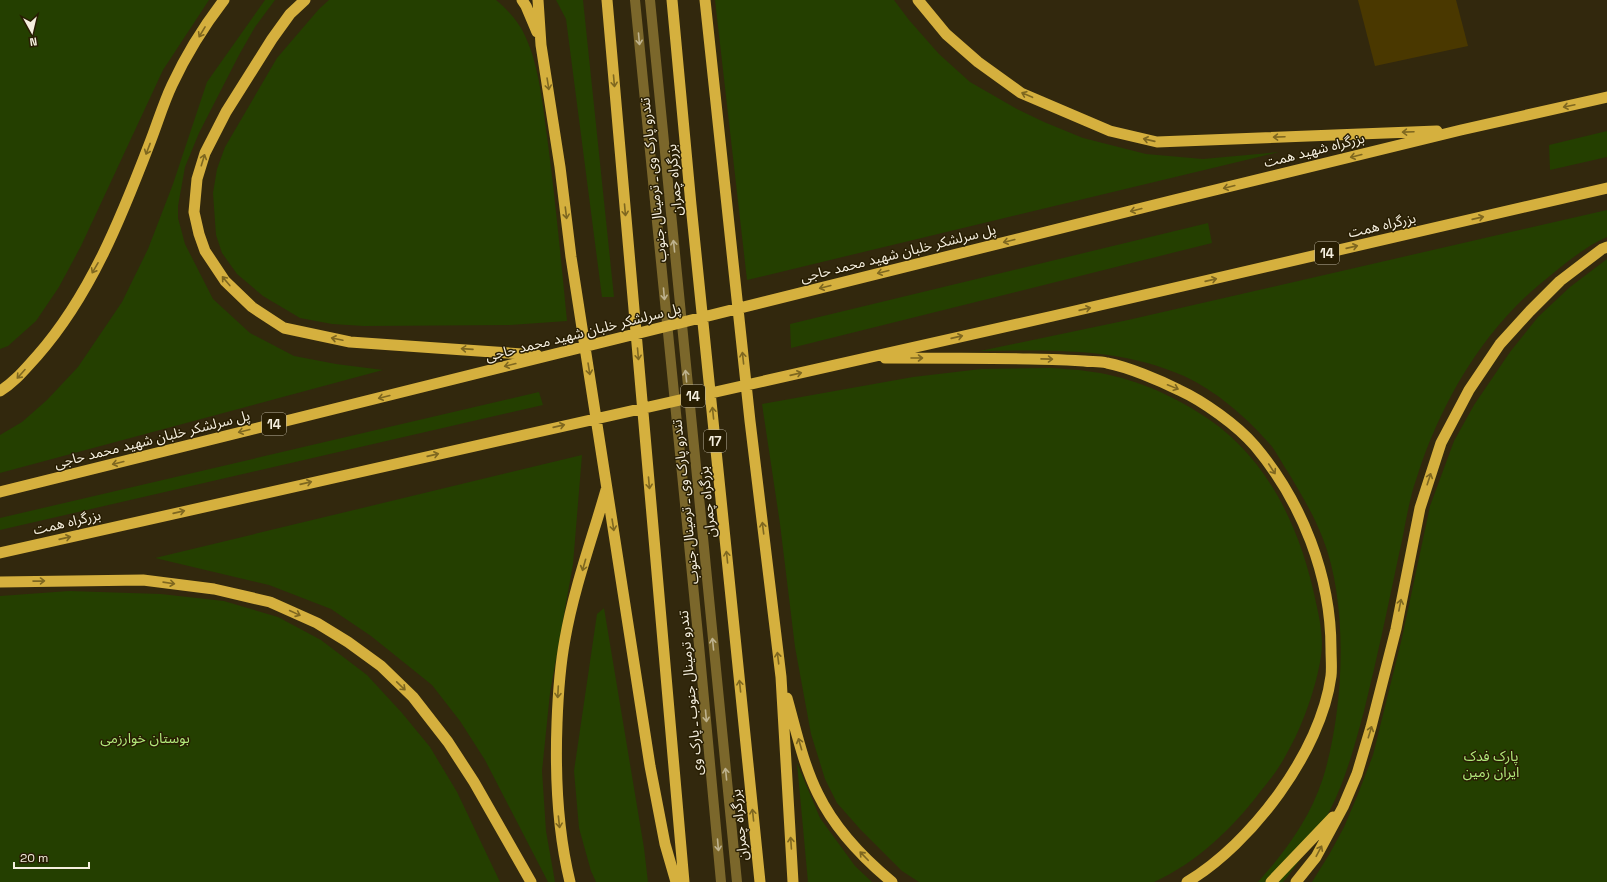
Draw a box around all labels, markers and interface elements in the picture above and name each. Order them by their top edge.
north arrow [12,12,52,52]
one-way arrow [197,26,205,38]
one-way arrow [635,32,643,45]
text: N [29,34,38,49]
one-way arrow [610,74,618,87]
one-way arrow [544,77,552,90]
one-way arrow [1021,91,1033,99]
street label: تندرو پارک وی ـ ترمینال جنوب [635,97,672,263]
one-way arrow [1563,102,1576,110]
one-way arrow [1402,128,1415,135]
street label: بزرگراه شهید همت [1262,129,1366,171]
one-way arrow [1273,133,1286,141]
one-way arrow [1143,135,1156,143]
one-way arrow [143,143,151,155]
street label: بزرگراه چمران [662,143,687,217]
one-way arrow [1349,152,1362,160]
one-way arrow [200,154,207,167]
one-way arrow [1223,183,1236,191]
one-way arrow [622,203,629,216]
one-way arrow [562,206,570,219]
one-way arrow [1129,206,1142,214]
street label: بزرگراه همت [1346,208,1418,242]
one-way arrow [1471,214,1484,221]
street label: پل سرلشکر خلبان شهید محمد حاجی [798,220,998,287]
one-way arrow [1003,238,1016,245]
one-way arrow [670,240,677,253]
road number: 14 [1315,242,1339,264]
one-way arrow [1345,243,1358,251]
one-way arrow [91,262,99,274]
one-way arrow [877,269,890,276]
one-way arrow [1204,275,1217,283]
one-way arrow [221,276,230,286]
one-way arrow [819,283,832,291]
one-way arrow [661,287,668,300]
street label: پل سرلشکر خلبان شهید محمد حاجی [483,299,683,366]
one-way arrow [1078,304,1091,312]
one-way arrow [950,333,963,341]
one-way arrow [331,335,344,343]
one-way arrow [461,346,474,353]
one-way arrow [634,347,642,360]
one-way arrow [739,352,747,365]
one-way arrow [910,354,923,362]
one-way arrow [1040,355,1053,363]
one-way arrow [504,362,517,370]
one-way arrow [585,362,593,375]
one-way arrow [16,369,25,379]
one-way arrow [683,369,690,382]
one-way arrow [789,369,802,377]
one-way arrow [1166,384,1178,392]
road number: 14 [681,385,705,407]
one-way arrow [378,393,391,401]
street label: پل سرلشکر خلبان شهید محمد حاجی [52,406,252,473]
one-way arrow [709,407,716,420]
road number: 14 [262,413,286,435]
street label: تندرو پارک وی ـ ترمینال جنوب [667,419,704,585]
one-way arrow [552,422,565,430]
one-way arrow [238,428,251,436]
road number: 17 [704,430,726,452]
one-way arrow [426,450,439,458]
one-way arrow [112,459,125,467]
one-way arrow [1268,463,1276,474]
street label: بزرگراه چمران [694,465,721,539]
one-way arrow [1426,472,1433,485]
one-way arrow [646,476,653,489]
one-way arrow [299,479,312,487]
street label: بزرگراه همت [31,505,103,539]
one-way arrow [173,507,186,515]
one-way arrow [609,518,617,531]
one-way arrow [759,522,767,535]
one-way arrow [58,533,71,541]
one-way arrow [724,551,731,564]
one-way arrow [580,558,587,571]
one-way arrow [32,577,45,585]
one-way arrow [162,579,175,587]
one-way arrow [1397,599,1405,612]
one-way arrow [288,610,300,617]
street label: تندرو ترمینال جنوب ـ پارک وی [674,610,707,776]
one-way arrow [710,638,717,651]
one-way arrow [775,651,782,664]
one-way arrow [737,680,744,693]
one-way arrow [396,681,406,691]
one-way arrow [555,685,562,698]
one-way arrow [702,709,710,722]
one-way arrow [1367,725,1374,738]
park label: بوستان خوارزمی [100,729,190,747]
one-way arrow [796,738,803,751]
park label: پارک فدک ایران زمین [1463,747,1519,781]
one-way arrow [723,767,730,780]
street label: بزرگراه چمران [726,788,753,862]
one-way arrow [750,809,757,822]
one-way arrow [555,815,563,828]
one-way arrow [787,837,794,850]
one-way arrow [714,838,722,851]
scale bar [14,844,89,870]
one-way arrow [1316,845,1323,857]
text: 20 m [20,850,48,866]
one-way arrow [859,851,868,861]

